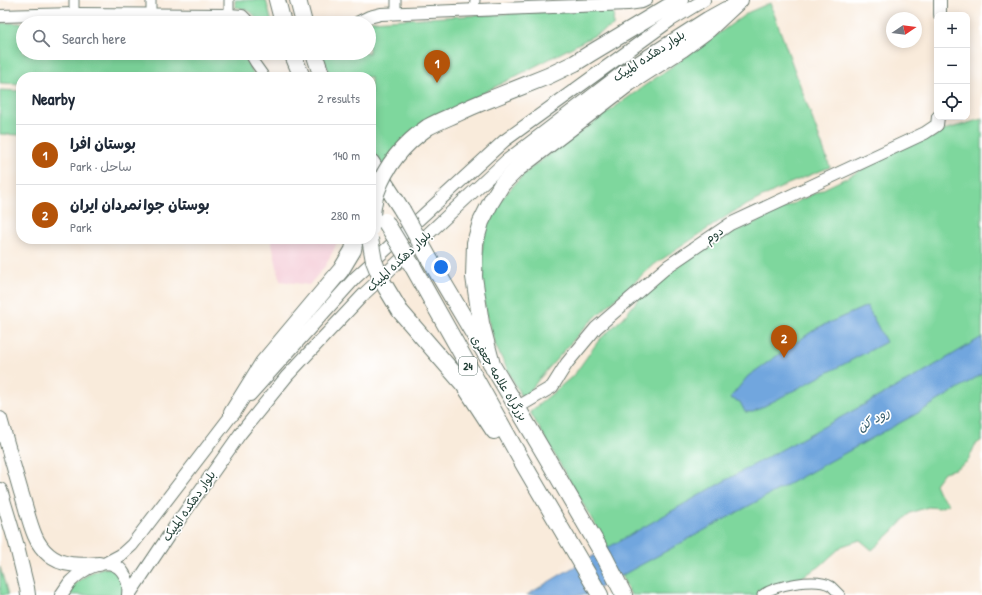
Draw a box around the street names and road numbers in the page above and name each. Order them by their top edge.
street label: بلوار دهکده المپیک [609,26,688,85]
street label: دوم [701,222,727,248]
street label: بلوار دهکده المپیک [362,226,435,295]
street label: بزرگراه علامه جعفری [467,332,532,424]
road number: 24 [459,357,477,375]
street label: بلوار دهکده المپیک [158,467,219,545]

